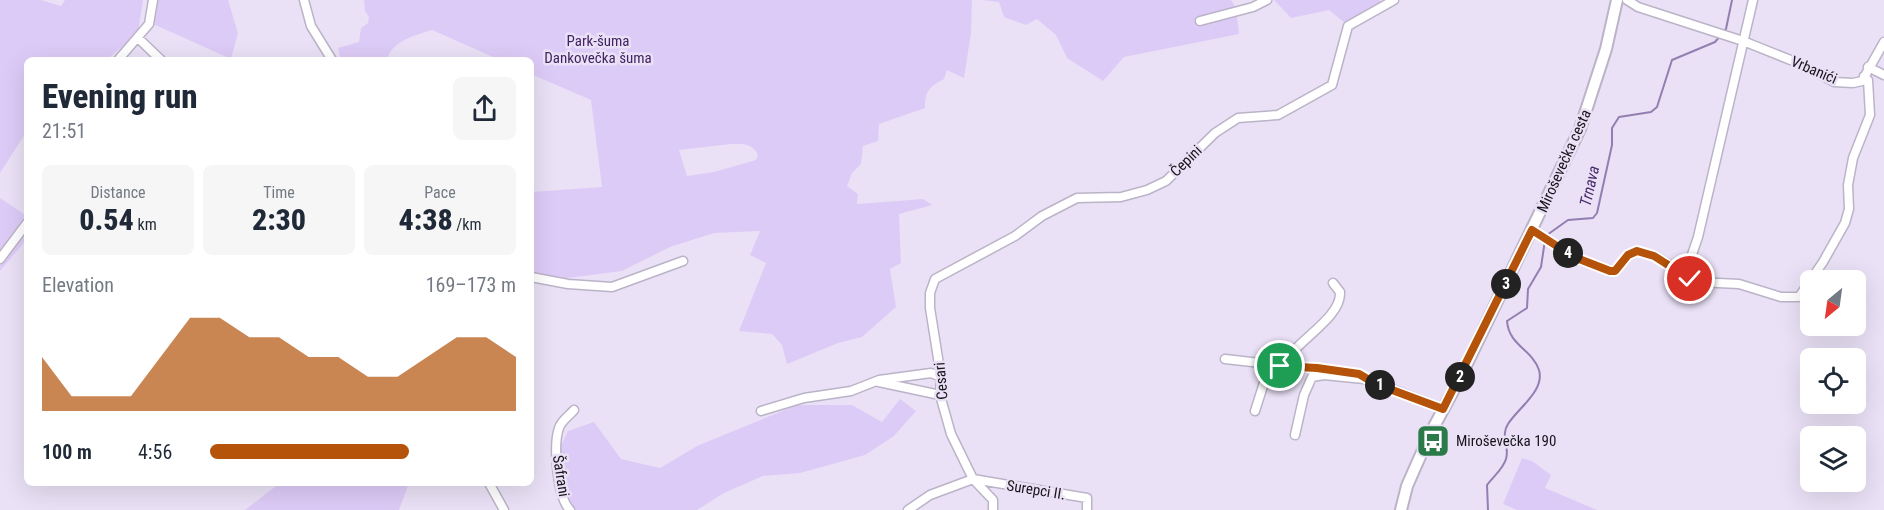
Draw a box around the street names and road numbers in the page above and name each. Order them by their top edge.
street label: Vrbanići [1788,52,1840,88]
street label: Miroševečka cesta [1533,107,1595,215]
street label: Čepini [1166,142,1206,180]
street label: Cesari [930,361,952,401]
street label: Šafrani [549,454,573,498]
street label: Surepci II. [1005,476,1067,504]

